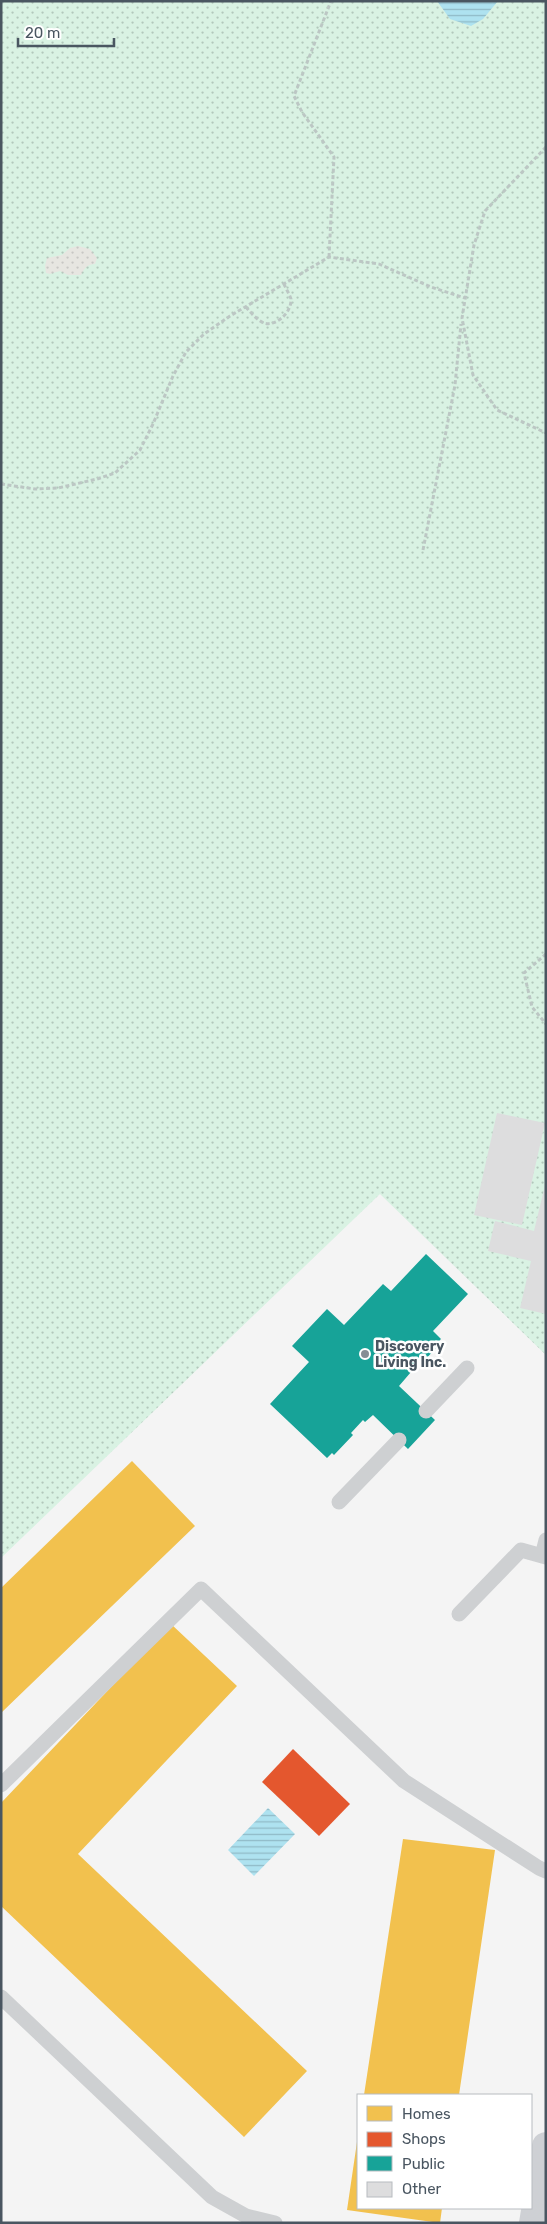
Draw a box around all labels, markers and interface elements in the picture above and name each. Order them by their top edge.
scale bar [18,15,114,47]
text: 20 m [25,24,60,42]
place label: Discovery Living Inc. [375,1338,446,1371]
marker: Discovery Living Inc. [359,1348,371,1360]
legend [357,2094,532,2209]
text: Homes [402,2105,451,2123]
text: Shops [402,2130,446,2148]
text: Public [402,2155,445,2173]
text: Other [402,2180,442,2198]

